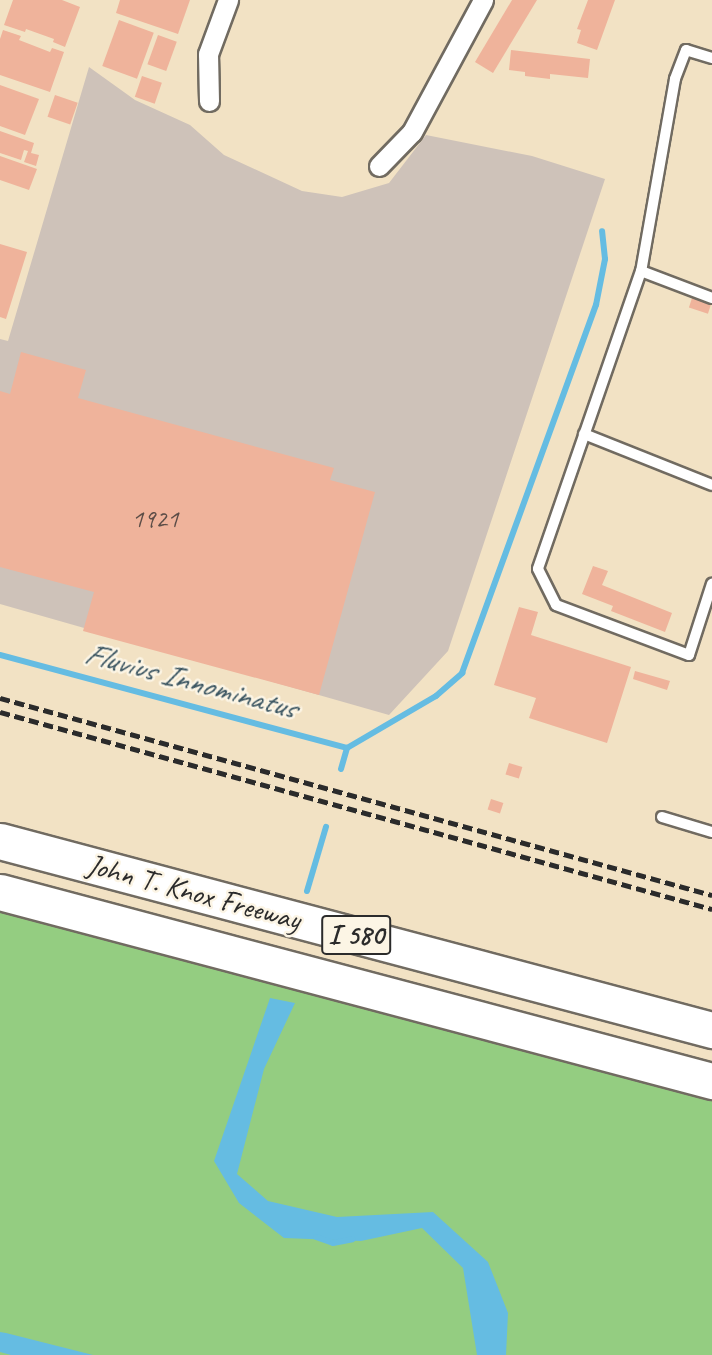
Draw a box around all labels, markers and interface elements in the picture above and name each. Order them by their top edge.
house number: 1921 [132,503,178,535]
water label: Fluvius Innominatus [80,634,300,728]
street label: John T. Knox Freeway [84,846,304,938]
road number: I 580 [321,911,391,960]

